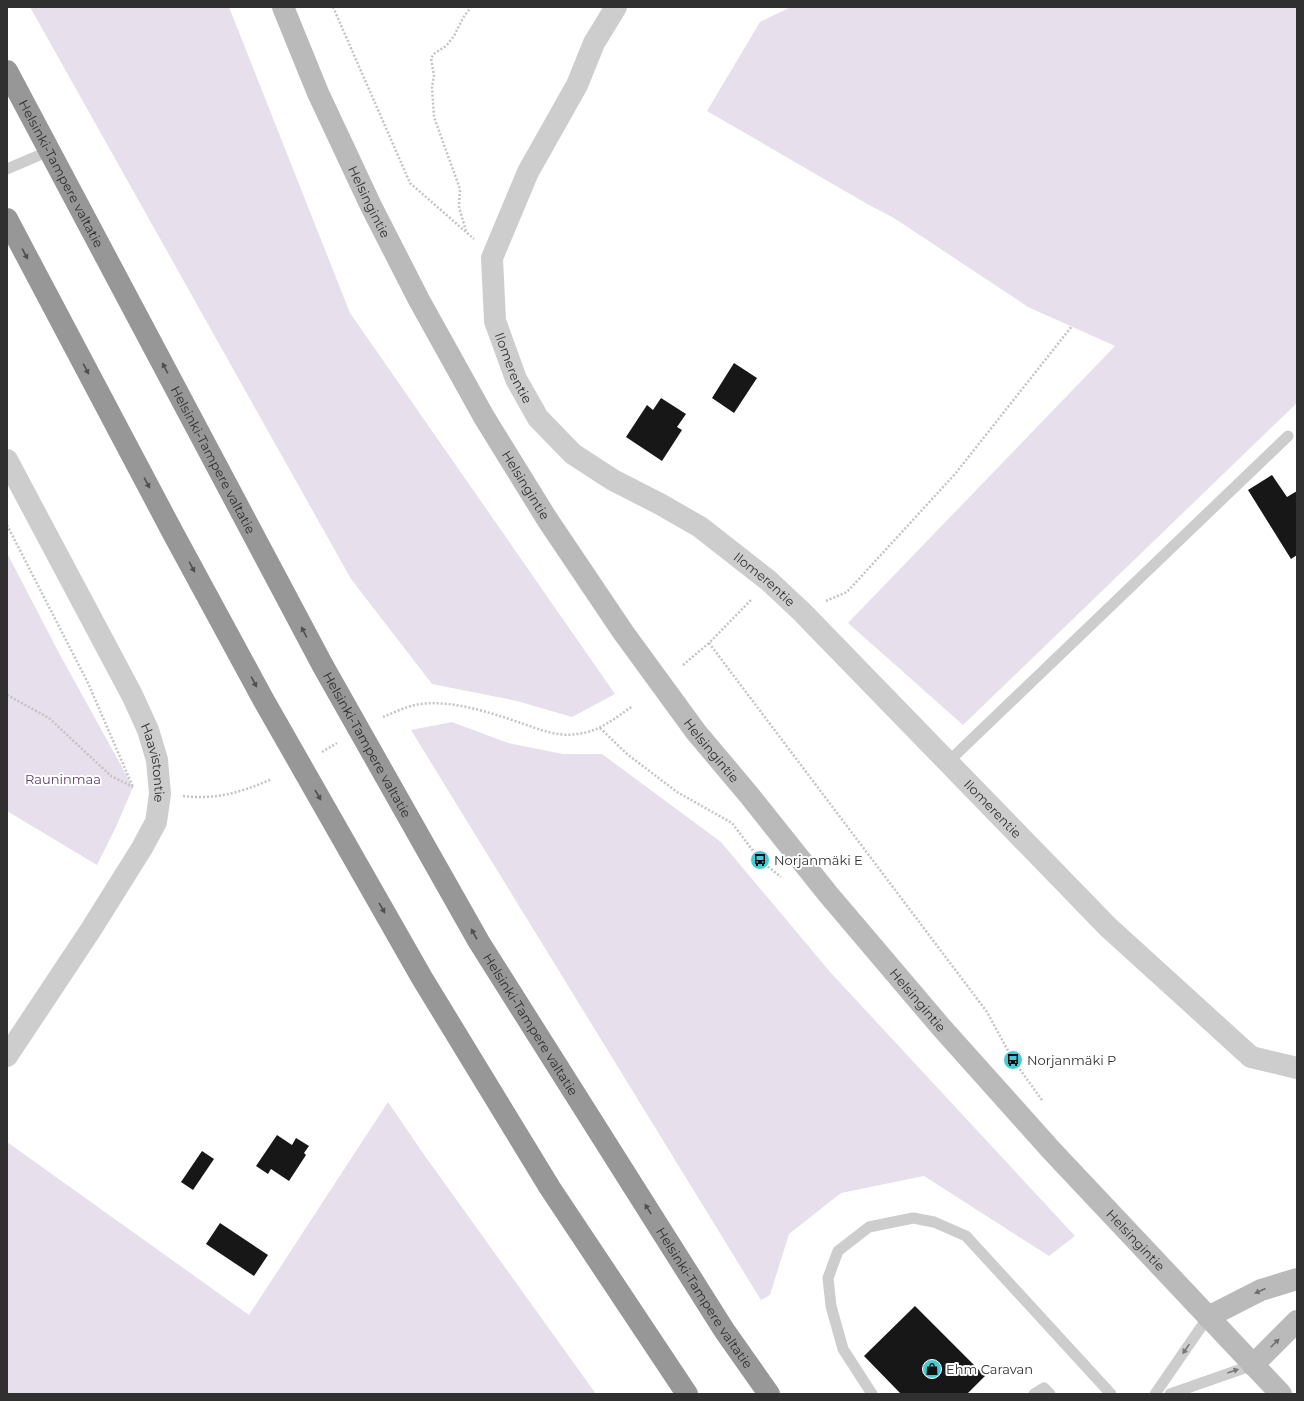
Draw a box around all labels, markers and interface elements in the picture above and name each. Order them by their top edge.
street label: Helsinki-Tampere valtatie [16,97,107,250]
street label: Helsingintie [345,163,394,241]
one-way arrow [22,248,28,259]
street label: Ilomerentie [492,330,536,406]
one-way arrow [83,363,89,374]
one-way arrow [161,363,168,374]
street label: Helsinki-Tampere valtatie [168,383,259,536]
street label: Helsingintie [499,447,554,523]
one-way arrow [143,478,150,489]
street label: Ilomerentie [731,549,799,610]
one-way arrow [188,562,195,573]
one-way arrow [301,626,308,637]
street label: Helsinki-Tampere valtatie [320,669,415,821]
one-way arrow [250,676,257,688]
street label: Helsingintie [681,715,743,786]
street label: Haavistontie [138,720,168,804]
park label: Rauninmaa [25,771,101,787]
street label: Ilomerentie [961,776,1025,841]
one-way arrow [314,789,321,801]
bus stop icon: Norjanmäki E [749,849,771,871]
place label: Norjanmäki E [774,852,863,868]
one-way arrow [379,902,386,914]
one-way arrow [470,928,477,940]
street label: Helsinki-Tampere valtatie [480,950,582,1098]
street label: Helsingintie [887,965,950,1035]
bus stop icon: Norjanmäki P [1002,1049,1024,1071]
place label: Norjanmäki P [1027,1052,1116,1068]
one-way arrow [644,1204,652,1215]
street label: Helsingintie [1103,1206,1169,1274]
street label: Helsinki-Tampere valtatie [653,1224,756,1372]
one-way arrow [1254,1288,1266,1294]
one-way arrow [1270,1338,1280,1348]
one-way arrow [1182,1344,1190,1355]
shop icon: Ehm Caravan [921,1358,943,1380]
place label: Ehm Caravan [946,1361,1033,1377]
one-way arrow [1227,1368,1239,1374]

